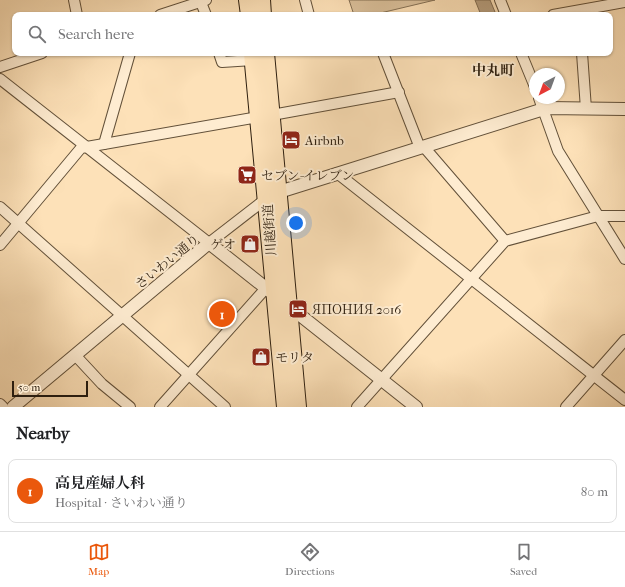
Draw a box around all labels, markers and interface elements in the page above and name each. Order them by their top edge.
search box [12,12,613,56]
icon: search [26,23,48,45]
text: Search here [58,25,134,43]
district label: 中丸町 [472,62,515,79]
north arrow [529,68,565,104]
hotel icon: Airbnb [280,129,302,151]
place label: Airbnb [304,133,344,148]
supermarket icon: セブン-イレブン [236,164,258,186]
place label: セブン-イレブン [261,168,354,183]
street label: 川越街道 [260,203,279,256]
your location [286,213,306,233]
street label: さいわい通り [132,231,202,292]
shop icon: ゲオ [239,233,261,255]
place label: ゲオ [210,237,236,252]
hotel icon: ЯПОНИЯ 2016 [287,298,309,320]
pin: 1 [209,299,235,329]
place label: ЯПОНИЯ 2016 [312,302,402,317]
shop icon: モリタ [250,346,272,368]
place label: モリタ [275,350,314,365]
scale bar [12,379,88,398]
text: 50 m [18,381,40,394]
text: Nearby [16,423,70,443]
text: 高見産婦人科 [55,474,145,492]
text: 1 [28,484,32,499]
text: 80 m [581,484,608,499]
text: Hospital · さいわい通り [55,495,188,510]
tab: Map [88,541,110,578]
tab: Directions [285,541,335,578]
tab: Saved [510,541,537,578]

